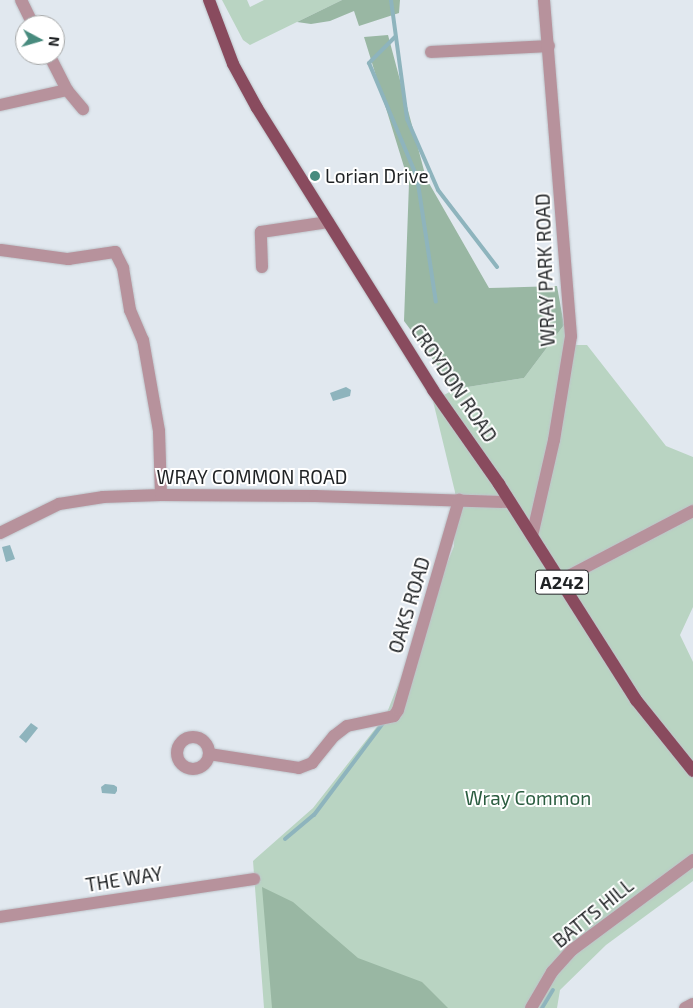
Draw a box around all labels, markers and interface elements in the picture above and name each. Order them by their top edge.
north arrow [15,15,65,65]
text: N [45,36,63,47]
place label: Lorian Drive [325,165,429,187]
marker: Lorian Drive [309,170,321,182]
street label: WRAY PARK ROAD [531,193,559,347]
street label: CROYDON ROAD [406,320,502,446]
street label: WRAY COMMON ROAD [156,466,348,488]
street label: OAKS ROAD [384,554,434,656]
road number: A242 [534,566,590,598]
park label: Wray Common [465,787,591,809]
street label: THE WAY [84,862,164,896]
street label: BATTS HILL [548,874,638,952]

